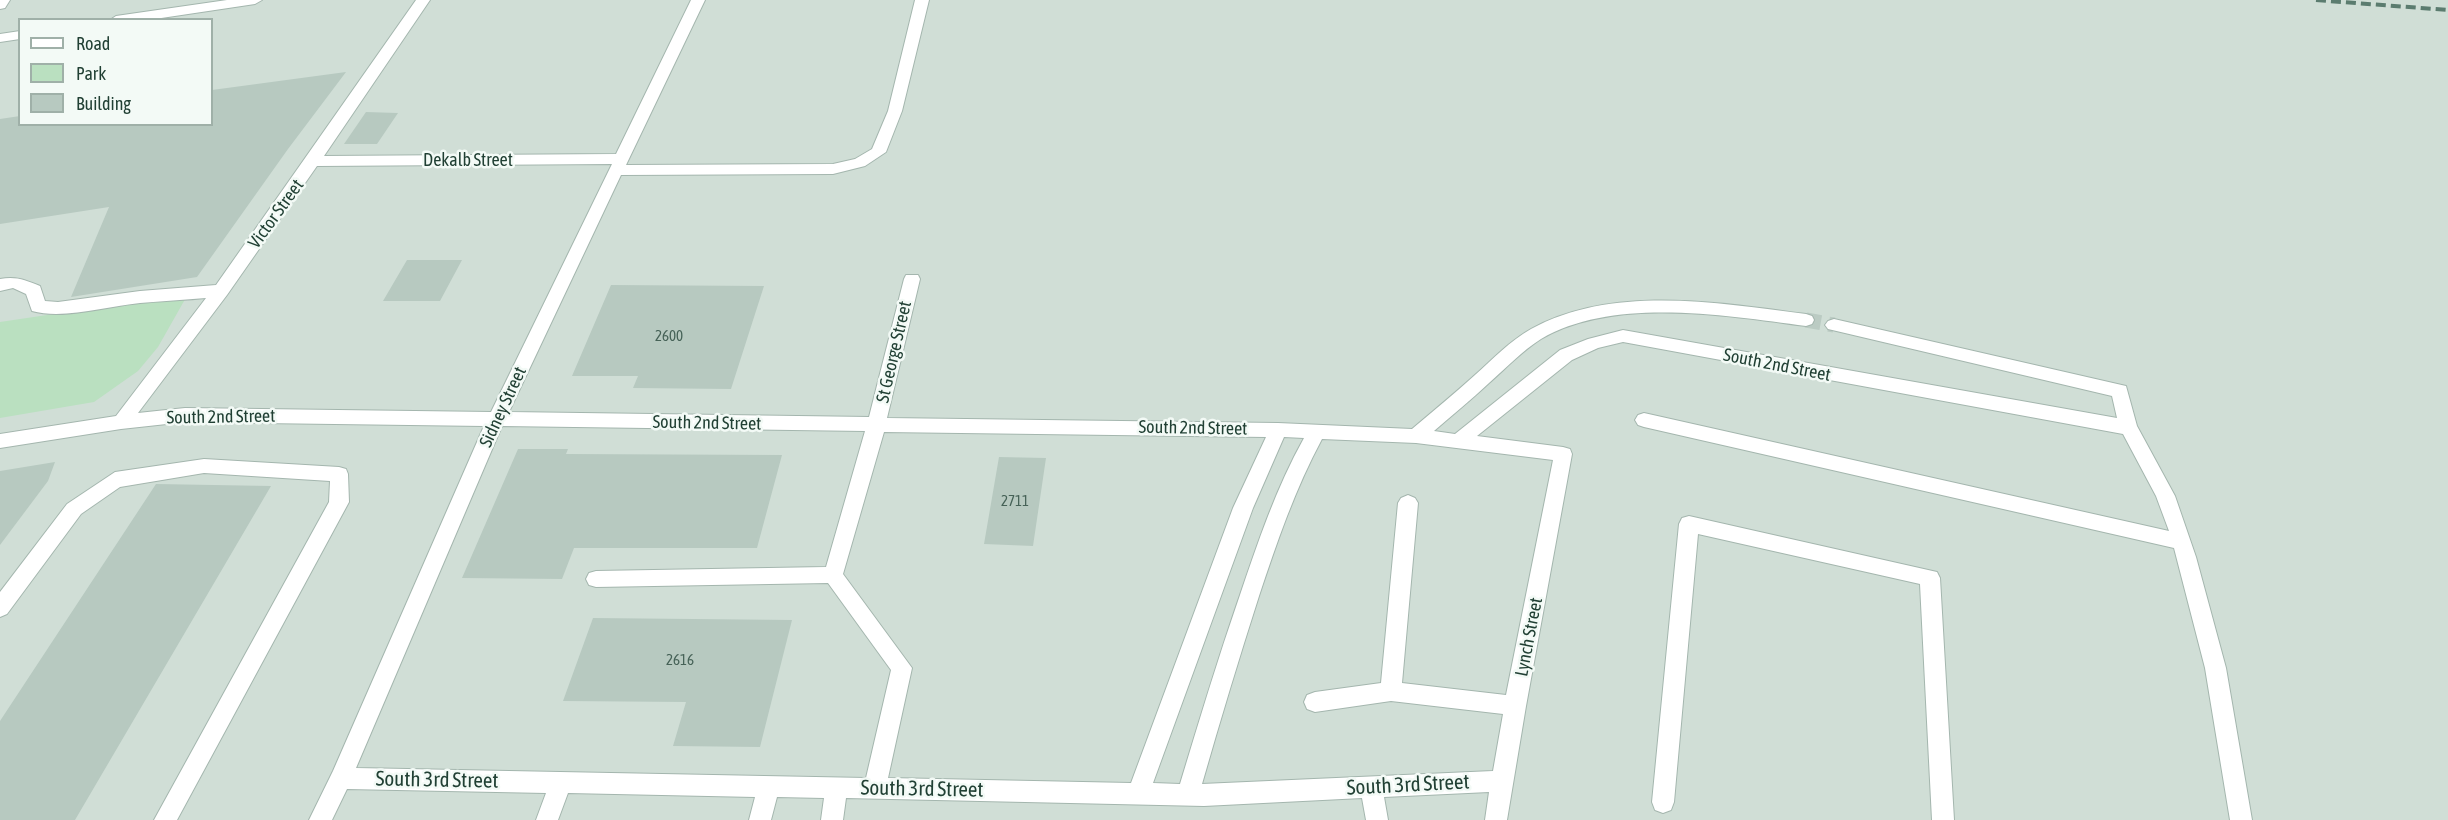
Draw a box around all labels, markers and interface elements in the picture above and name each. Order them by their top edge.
legend [18,18,213,126]
text: Road [76,33,110,54]
text: Park [76,63,106,84]
text: Building [76,93,131,114]
street label: Dekalb Street [423,149,513,171]
street label: Victor Street [244,175,308,253]
street label: St George Street [872,299,916,405]
house number: 2600 [655,327,683,345]
street label: South 2nd Street [1722,344,1832,386]
street label: Sidney Street [475,363,531,451]
street label: South 2nd Street [166,405,276,429]
street label: South 2nd Street [652,411,762,435]
street label: South 2nd Street [1138,416,1248,440]
house number: 2711 [1001,492,1029,510]
street label: Lynch Street [1511,596,1547,678]
house number: 2616 [666,651,694,669]
street label: South 3rd Street [375,766,499,794]
street label: South 3rd Street [1346,769,1470,801]
street label: South 3rd Street [860,775,984,803]

